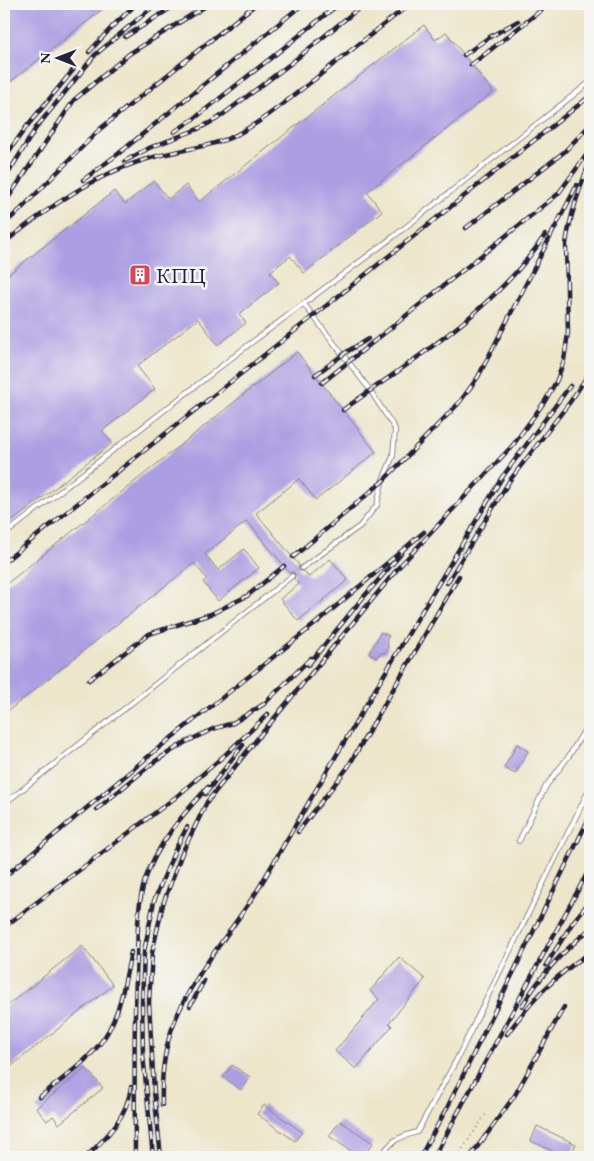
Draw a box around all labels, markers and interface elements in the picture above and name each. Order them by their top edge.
north arrow [32,32,82,82]
text: N [36,52,54,64]
place label: КПЦ [156,261,206,290]
building icon: КПЦ [128,263,152,287]

